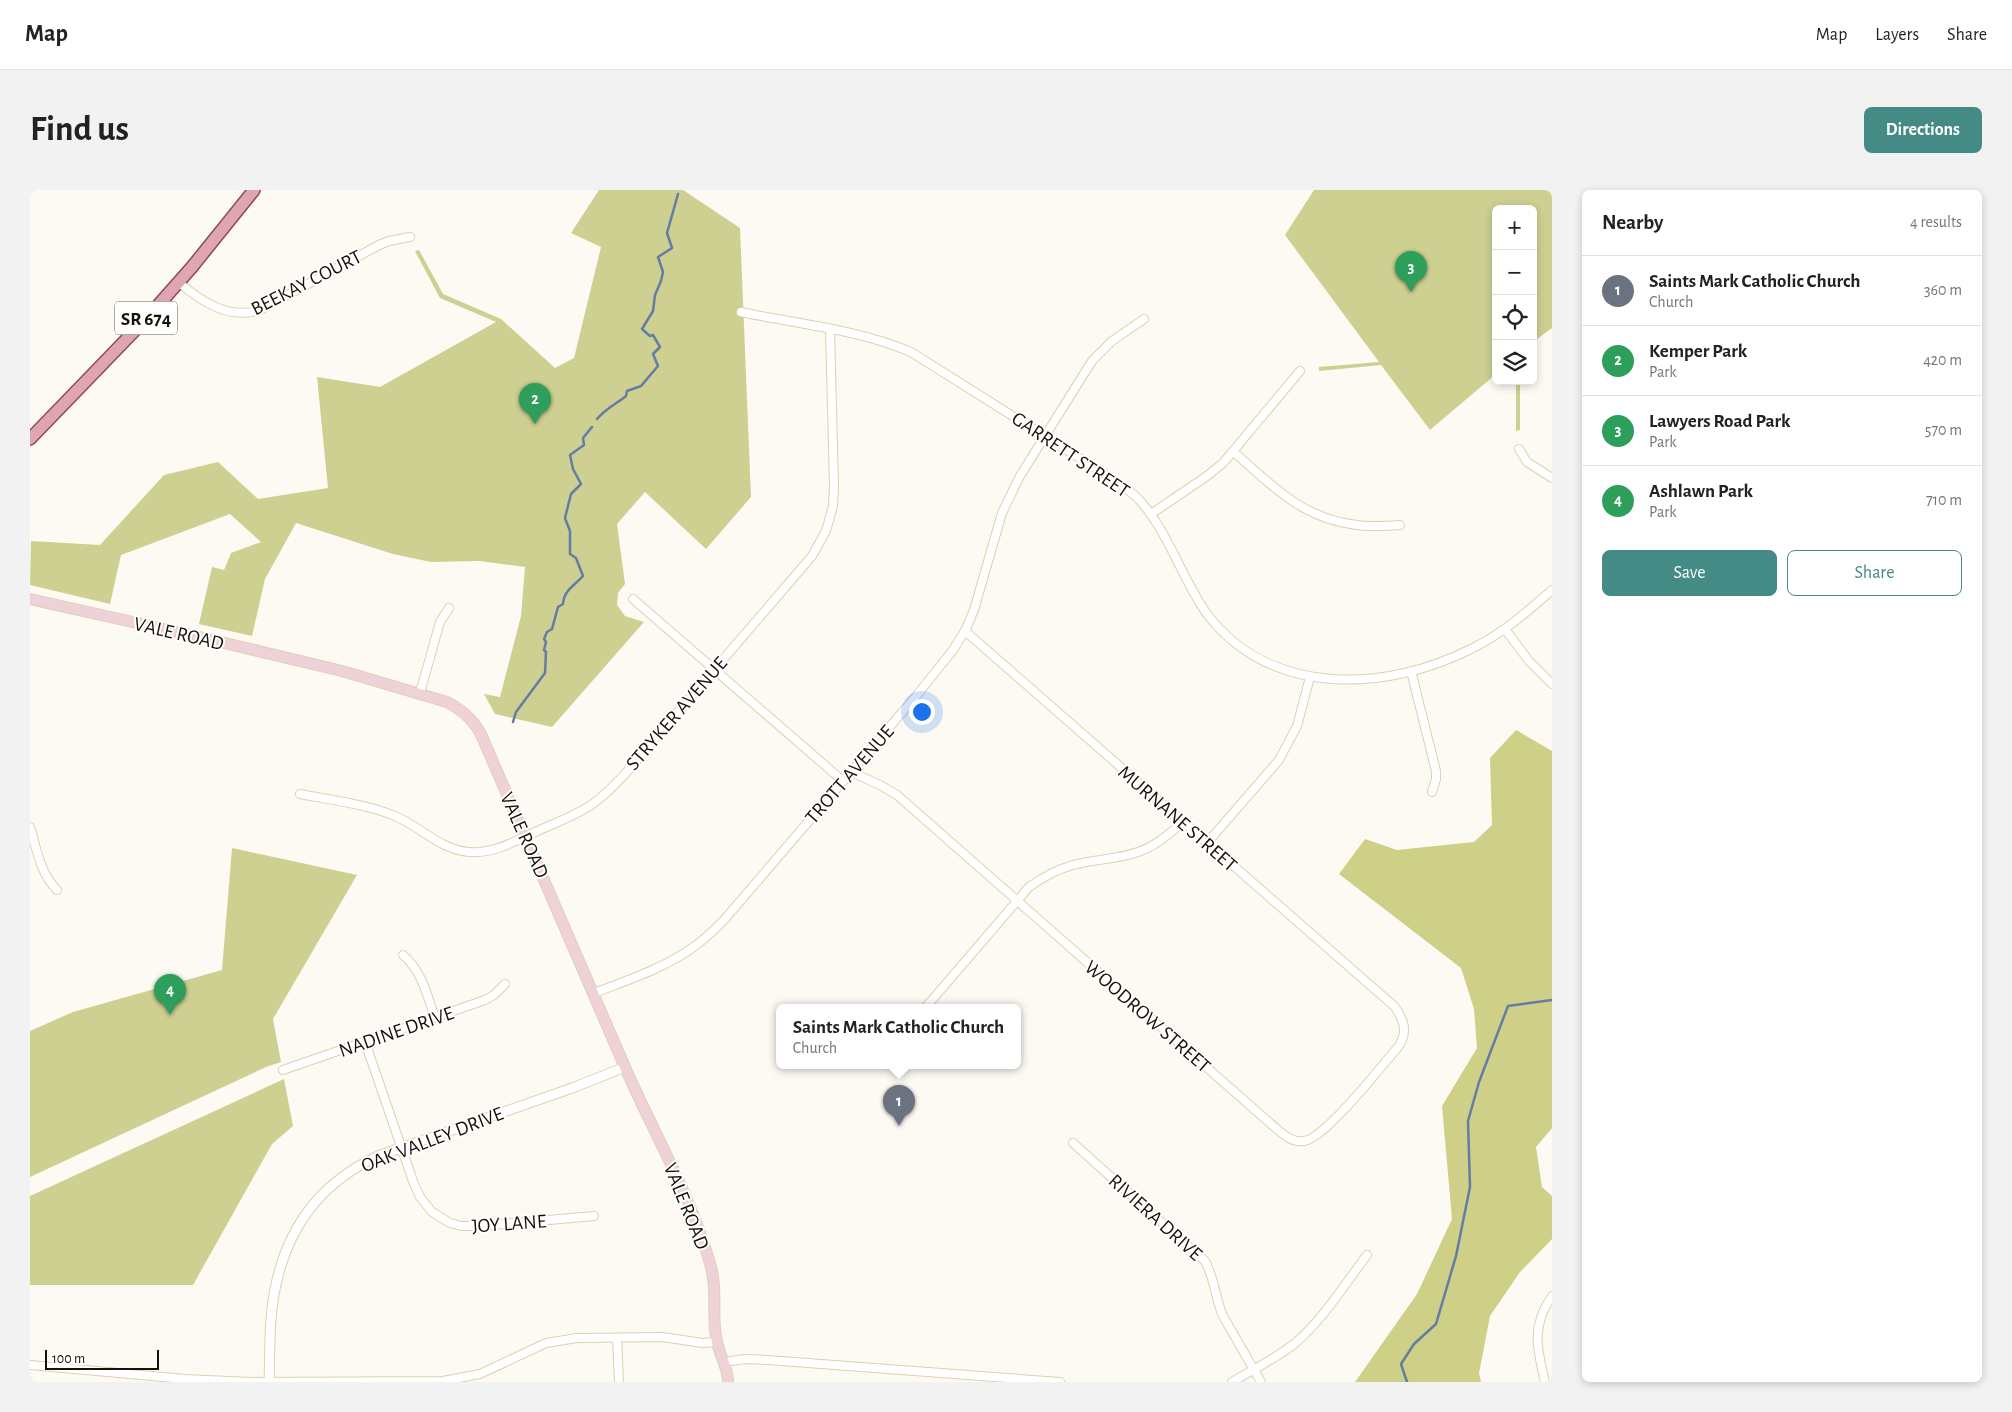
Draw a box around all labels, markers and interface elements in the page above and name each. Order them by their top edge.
text: Map [25,22,68,46]
text: Map [1816,26,1847,44]
text: Layers [1875,26,1919,44]
text: Share [1947,26,1987,44]
button: Directions [1864,107,1982,153]
text: Find us [30,112,129,147]
map controls [1492,205,1537,385]
button: + [1492,205,1537,250]
text: Nearby [1602,212,1663,233]
text: 4 results [1910,214,1962,230]
street label: BEEKAY COURT [248,246,365,319]
button: − [1492,250,1537,295]
pin: 3 [1395,251,1427,292]
text: Saints Mark Catholic Church [1649,272,1860,291]
text: 1 [1615,282,1621,298]
text: 360 m [1924,282,1962,298]
text: Church [1649,294,1693,310]
button: locate [1492,295,1537,340]
road number: SR 674 [115,302,177,334]
button: layers [1492,340,1537,385]
text: Kemper Park [1649,342,1747,361]
text: 2 [1614,352,1622,368]
text: 420 m [1923,352,1962,368]
text: Park [1649,364,1677,380]
pin: 2 [519,383,551,424]
street label: GARRETT STREET [1008,408,1133,502]
text: Lawyers Road Park [1649,412,1790,431]
text: 3 [1615,422,1621,438]
text: 570 m [1925,422,1962,438]
text: Park [1649,434,1677,450]
text: Ashlawn Park [1649,482,1753,501]
text: 4 [1614,492,1622,508]
text: 710 m [1926,492,1962,508]
text: Park [1649,504,1677,520]
button: Save [1602,550,1777,596]
button: Share [1787,550,1962,596]
street label: VALE ROAD [132,614,226,654]
street label: STRYKER AVENUE [622,653,731,774]
your location [909,699,935,725]
street label: TROTT AVENUE [802,721,898,828]
street label: MURNANE STREET [1114,762,1241,876]
street label: VALE ROAD [496,790,552,881]
street label: WOODROW STREET [1081,957,1214,1077]
pin: 4 [154,974,186,1015]
street label: NADINE DRIVE [336,1003,457,1061]
popup [776,1004,1021,1069]
text: Saints Mark Catholic Church [793,1018,1004,1037]
text: Church [793,1040,837,1056]
pin: 1 [883,1085,915,1126]
street label: OAK VALLEY DRIVE [358,1103,507,1176]
street label: VALE ROAD [660,1160,713,1253]
street label: RIVIERA DRIVE [1105,1171,1206,1265]
street label: JOY LANE [471,1211,547,1237]
scale bar [45,1347,159,1370]
text: 100 m [52,1352,85,1366]

